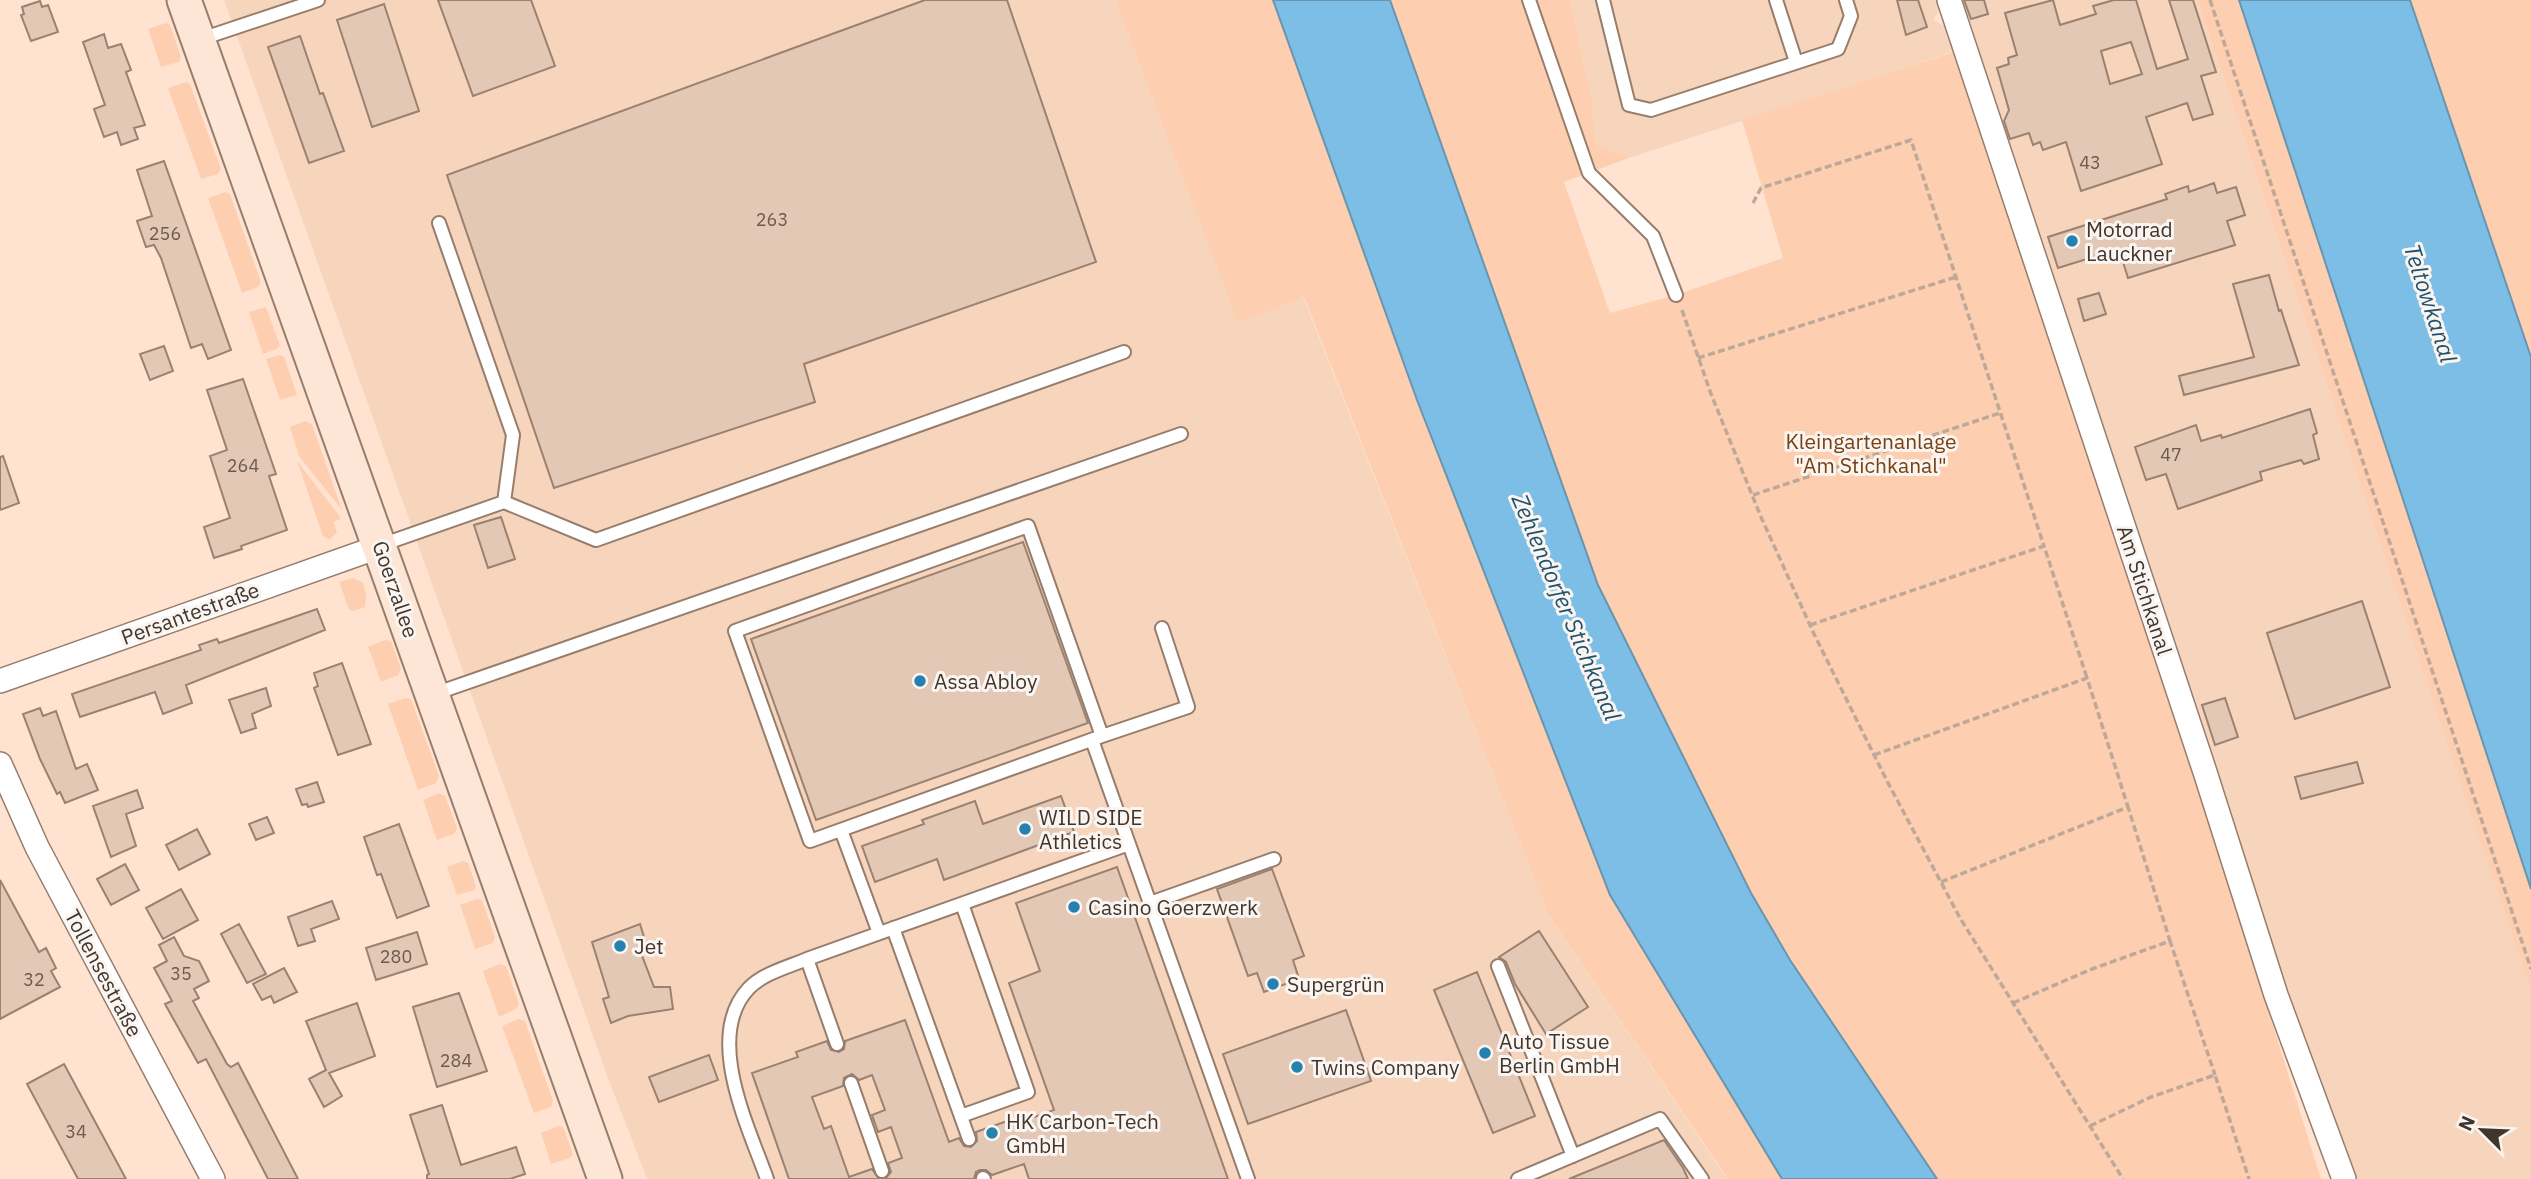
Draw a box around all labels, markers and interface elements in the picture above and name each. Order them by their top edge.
house number: 43 [2079,151,2101,174]
house number: 263 [756,208,788,231]
place label: Motorrad Lauckner [2086,215,2173,267]
house number: 256 [149,222,181,245]
marker: Motorrad Lauckner [2064,233,2080,249]
water label: Teltowkanal [2398,240,2465,367]
park label: Kleingartenanlage "Am Stichkanal" [1785,427,1957,479]
house number: 47 [2160,443,2182,466]
house number: 264 [227,454,259,477]
water label: Zehlendorfer Stichkanal [1505,488,1629,726]
street label: Am Stichkanal [2111,521,2179,659]
street label: Goerzallee [366,537,426,641]
street label: Persantestraße [117,575,263,651]
place label: Assa Abloy [934,667,1038,695]
marker: Assa Abloy [912,673,928,689]
place label: WILD SIDE Athletics [1039,803,1143,855]
marker: WILD SIDE Athletics [1017,821,1033,837]
place label: Casino Goerzwerk [1088,893,1258,921]
marker: Casino Goerzwerk [1066,899,1082,915]
street label: Tollensestraße [59,905,149,1041]
place label: Jet [634,932,664,960]
marker: Jet [612,938,628,954]
house number: 280 [380,945,412,968]
house number: 35 [170,962,192,985]
house number: 32 [23,968,45,991]
place label: Supergrün [1287,970,1385,998]
marker: Supergrün [1265,976,1281,992]
place label: Auto Tissue Berlin GmbH [1499,1027,1620,1079]
marker: Auto Tissue Berlin GmbH [1477,1045,1493,1061]
house number: 284 [440,1049,472,1072]
place label: Twins Company [1311,1053,1460,1081]
marker: Twins Company [1289,1059,1305,1075]
north arrow [2447,1095,2517,1165]
place label: HK Carbon-Tech GmbH [1006,1107,1159,1159]
text: N [2453,1112,2480,1134]
house number: 34 [65,1120,87,1143]
marker: HK Carbon-Tech GmbH [984,1125,1000,1141]

